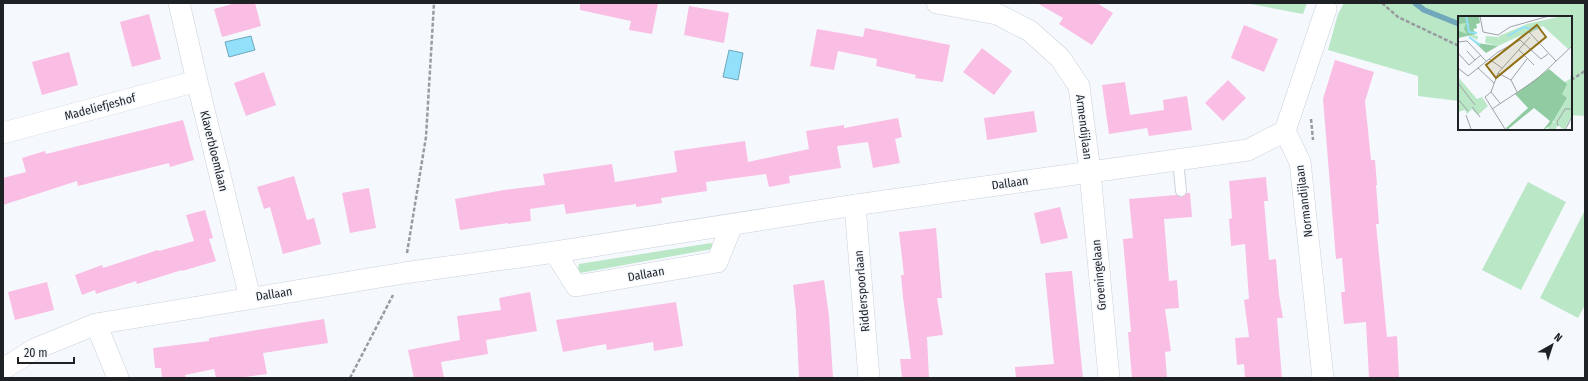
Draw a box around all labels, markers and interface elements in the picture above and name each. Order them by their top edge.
inset map [1458,16,1572,130]
street label: Madeliefjeshof [63,90,138,123]
street label: Armendijlaan [1073,94,1095,160]
street label: Klaverbloemlaan [197,109,231,193]
street label: Normandijlaan [1293,164,1315,238]
street label: Dallaan [991,173,1029,193]
street label: Groeningelaan [1089,239,1109,311]
street label: Ridderspoorlaan [851,250,873,332]
street label: Dallaan [627,264,665,284]
street label: Dallaan [255,284,293,304]
north arrow [1532,325,1572,365]
text: N [1551,330,1565,345]
scale bar [18,339,74,365]
text: 20 m [24,346,48,360]

